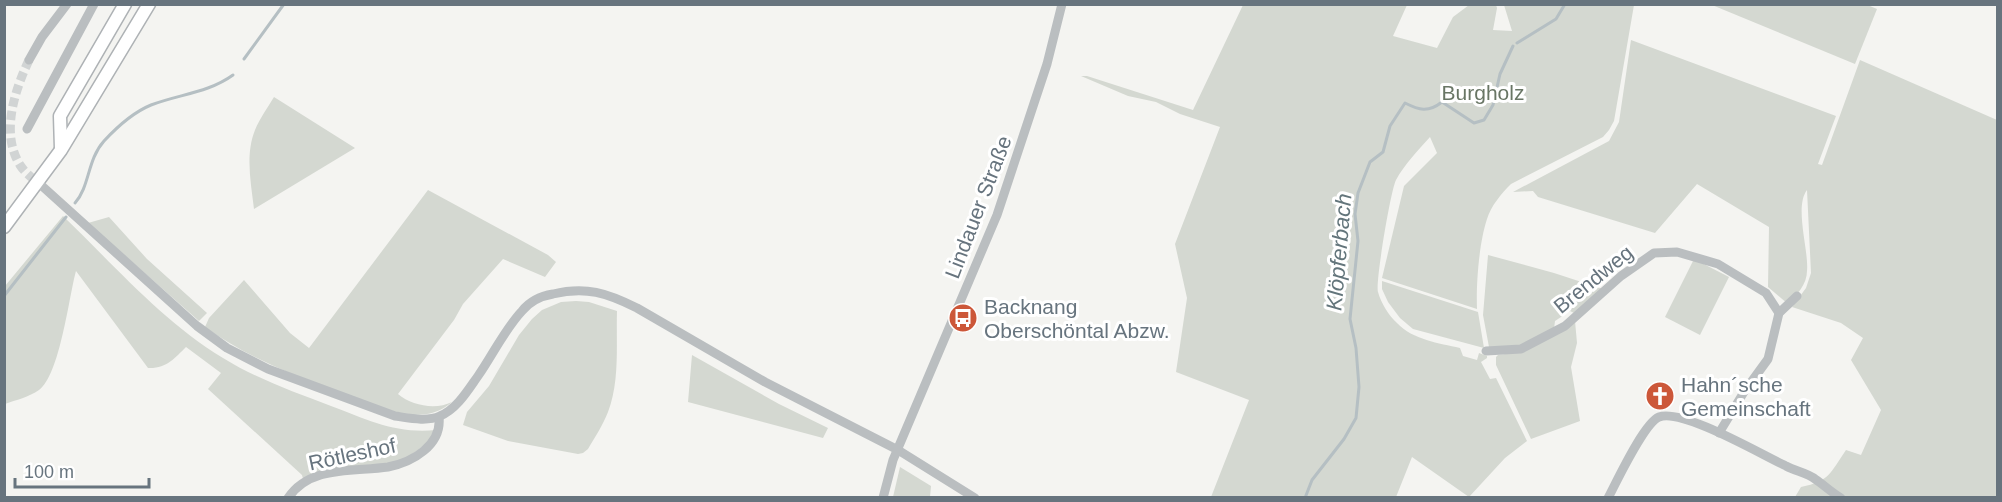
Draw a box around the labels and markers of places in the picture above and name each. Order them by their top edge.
place label: Backnang Oberschöntal Abzw. [984,295,1170,342]
bus stop icon: Backnang Oberschöntal Abzw. [947,302,979,334]
place label: Hahn´sche Gemeinschaft [1681,373,1811,420]
church icon: Hahn´sche Gemeinschaft [1644,380,1676,412]

